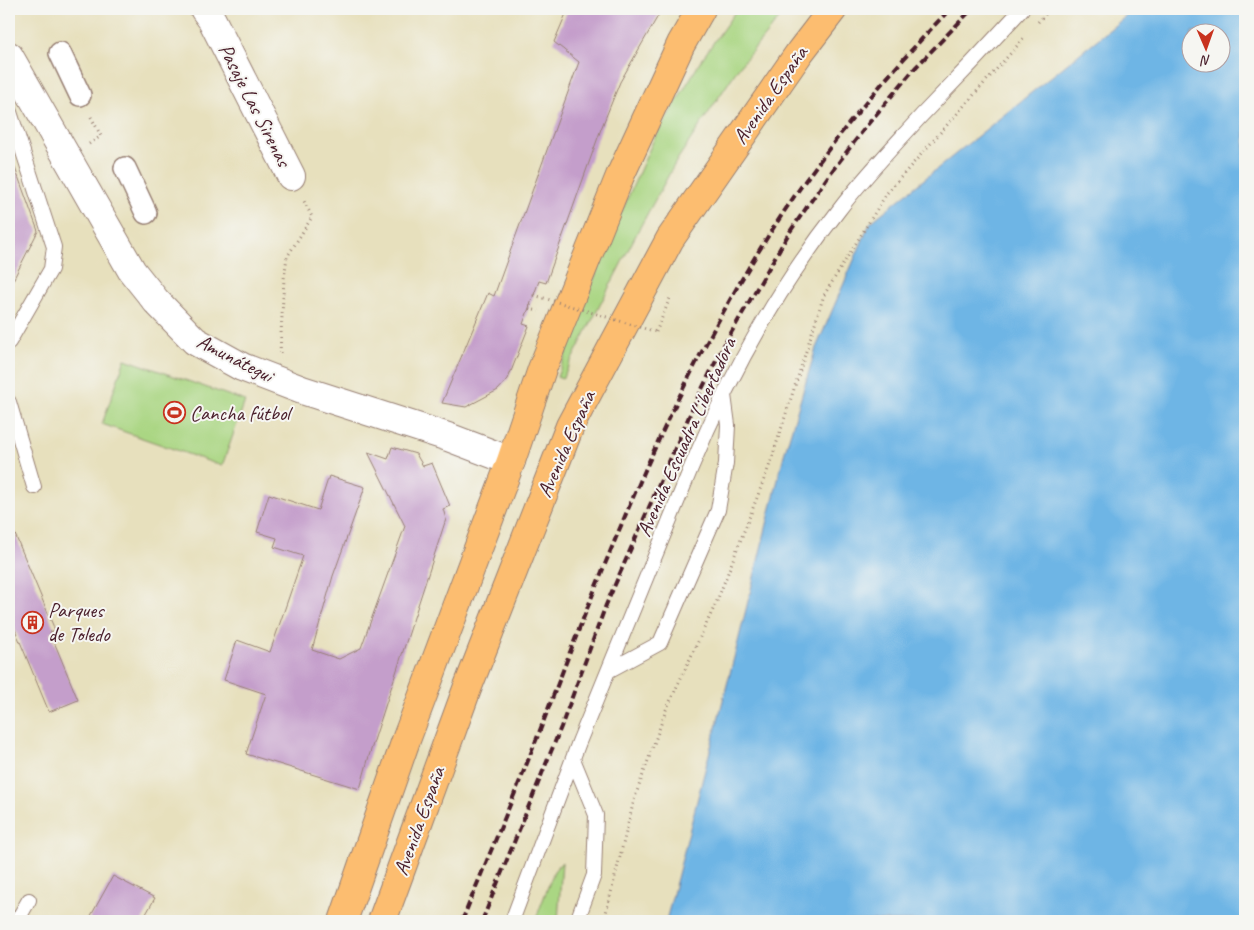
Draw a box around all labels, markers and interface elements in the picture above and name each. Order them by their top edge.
north arrow [1182,22,1232,72]
street label: Pasaje Las Sirenas [213,39,298,172]
street label: Avenida España [727,40,814,149]
text: N [1199,52,1211,69]
street label: Amunátegui [193,328,280,390]
street label: Avenida Escuadra Libertadora [630,332,742,540]
street label: Avenida España [531,385,602,501]
place label: Cancha fútbol [190,400,293,426]
sports icon: Cancha fútbol [162,401,186,425]
place label: Parques de Toledo [48,597,111,647]
building icon: Parques de Toledo [20,610,44,634]
street label: Avenida España [387,761,451,879]

